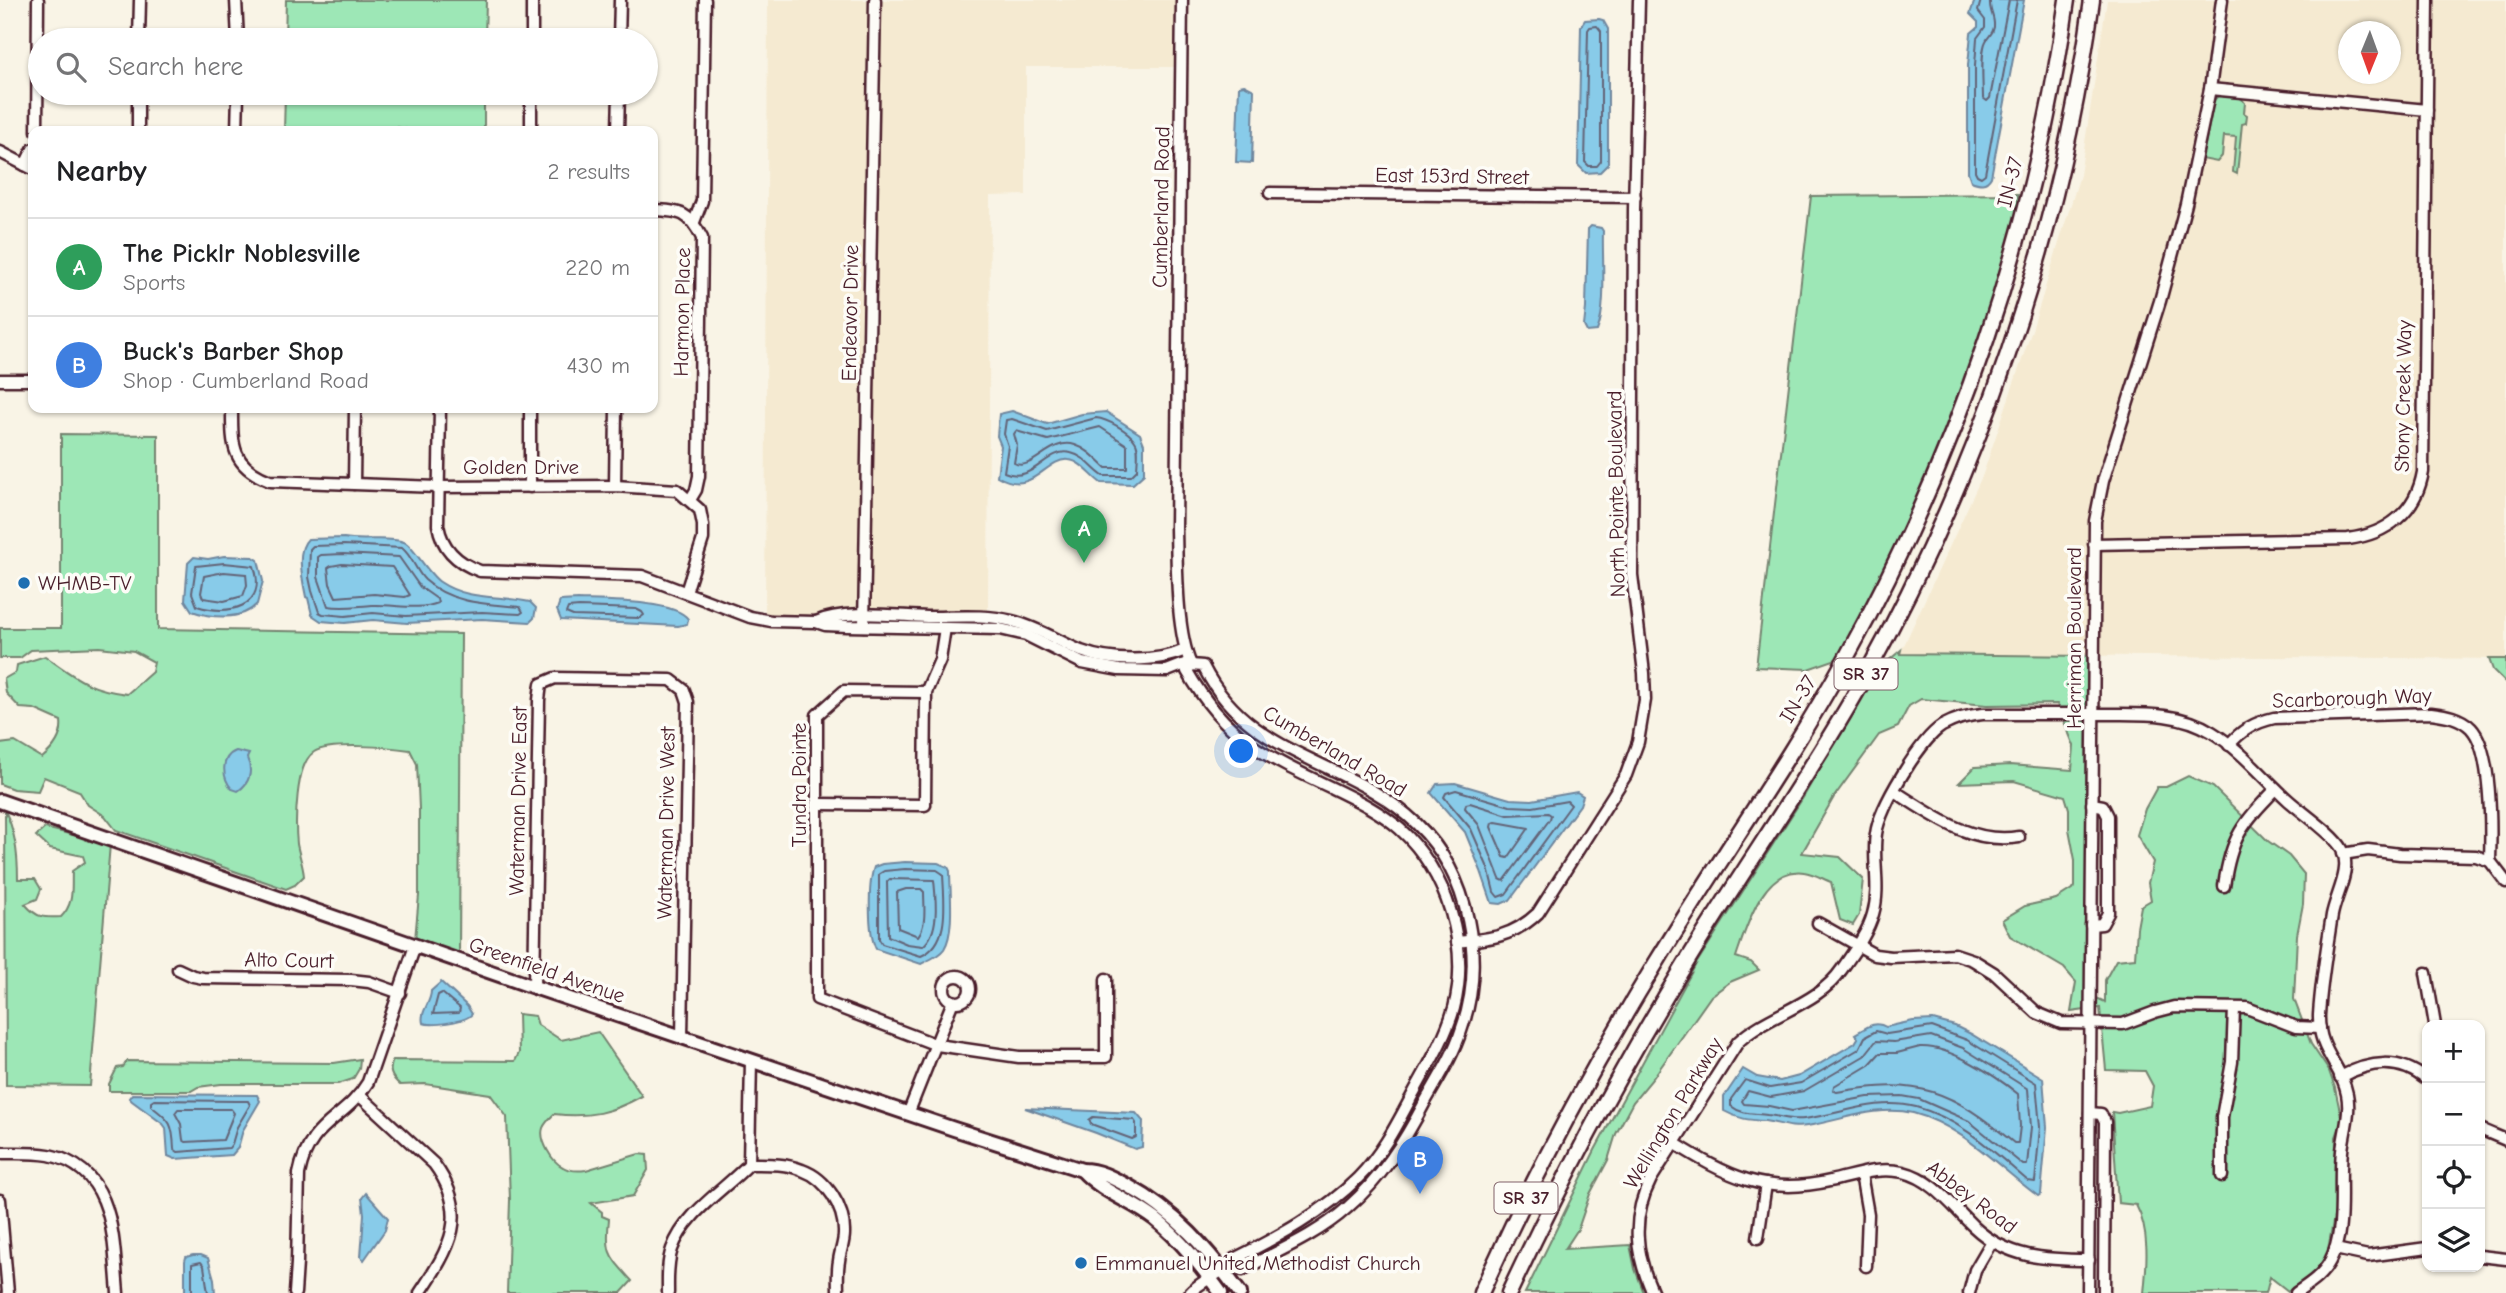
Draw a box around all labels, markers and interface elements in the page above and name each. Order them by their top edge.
north arrow [2338,21,2401,84]
search box [28,28,658,105]
icon: search [52,48,90,86]
text: Search here [108,52,243,82]
street label: Cumberland Road [1148,126,1174,288]
text: Nearby [56,154,147,189]
street label: IN-37 [1992,154,2028,210]
text: 2 results [548,158,630,185]
street label: East 153rd Street [1375,163,1530,189]
text: The Picklr Noblesville [123,239,360,269]
street label: Endeavor Drive [837,244,863,382]
street label: Harmon Place [669,247,695,377]
text: A [73,254,85,281]
text: 220 m [565,254,630,281]
text: Sports [123,269,185,296]
street label: Stony Creek Way [2390,319,2416,472]
text: Buck's Barber Shop [123,337,344,367]
text: B [72,352,86,379]
text: 430 m [567,352,630,379]
text: Shop · Cumberland Road [123,367,369,394]
street label: North Pointe Boulevard [1602,390,1630,598]
street label: Golden Drive [463,455,579,479]
pin: A [1061,505,1107,563]
street label: Herriman Boulevard [2062,547,2086,729]
place label: WHMB-TV [38,571,132,595]
marker: WHMB-TV [16,575,32,591]
road number: SR 37 [1834,659,1898,690]
street label: IN-37 [1775,671,1821,727]
street label: Scarborough Way [2272,683,2433,713]
street label: Cumberland Road [1259,700,1411,802]
street label: Waterman Drive East [504,705,532,896]
street label: Tundra Pointe [787,723,811,847]
street label: Waterman Drive West [652,725,680,920]
your location [1224,734,1258,768]
street label: Greenfield Avenue [466,932,628,1008]
street label: Alto Court [244,947,335,973]
map controls [2422,1020,2485,1272]
button: + [2422,1020,2485,1083]
street label: Wellington Parkway [1618,1033,1728,1193]
button: − [2422,1083,2485,1146]
pin: B [1397,1136,1443,1194]
button: locate [2422,1146,2485,1209]
street label: Abbey Road [1922,1155,2022,1239]
road number: SR 37 [1494,1182,1558,1214]
button: layers [2422,1209,2485,1272]
place label: Emmanuel United Methodist Church [1095,1251,1421,1275]
marker: Emmanuel United Methodist Church [1073,1255,1089,1271]

